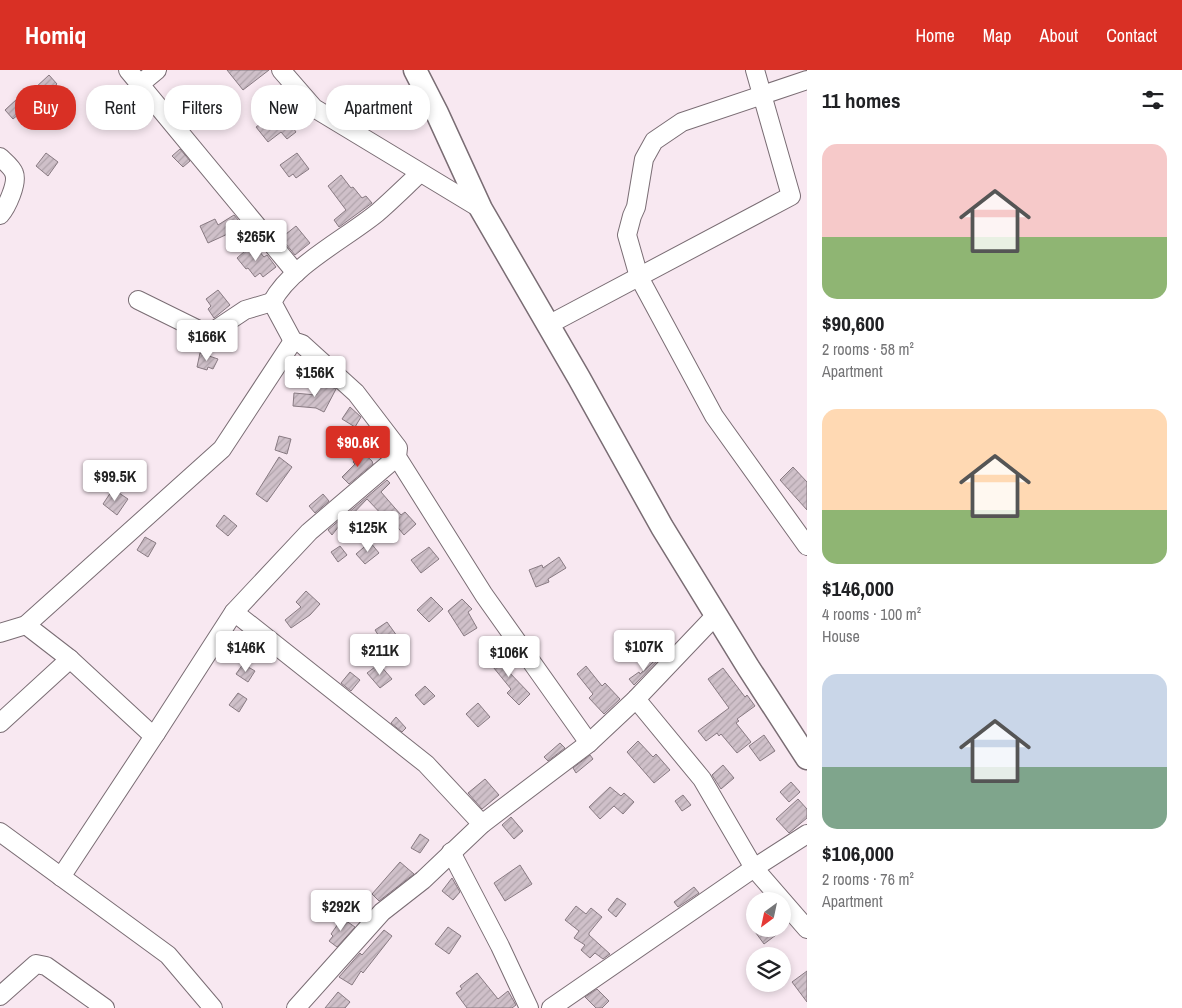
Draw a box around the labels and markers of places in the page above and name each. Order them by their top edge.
pin: $265K [221,220,291,262]
pin: $166K [172,320,242,362]
pin: $156K [280,356,350,398]
pin: $90.6K [317,426,399,468]
pin: $99.5K [74,460,156,502]
pin: $125K [333,510,403,553]
pin: $146K [211,630,281,673]
pin: $107K [609,630,679,672]
pin: $211K [345,634,415,676]
pin: $106K [474,636,544,678]
pin: $292K [306,890,376,932]

